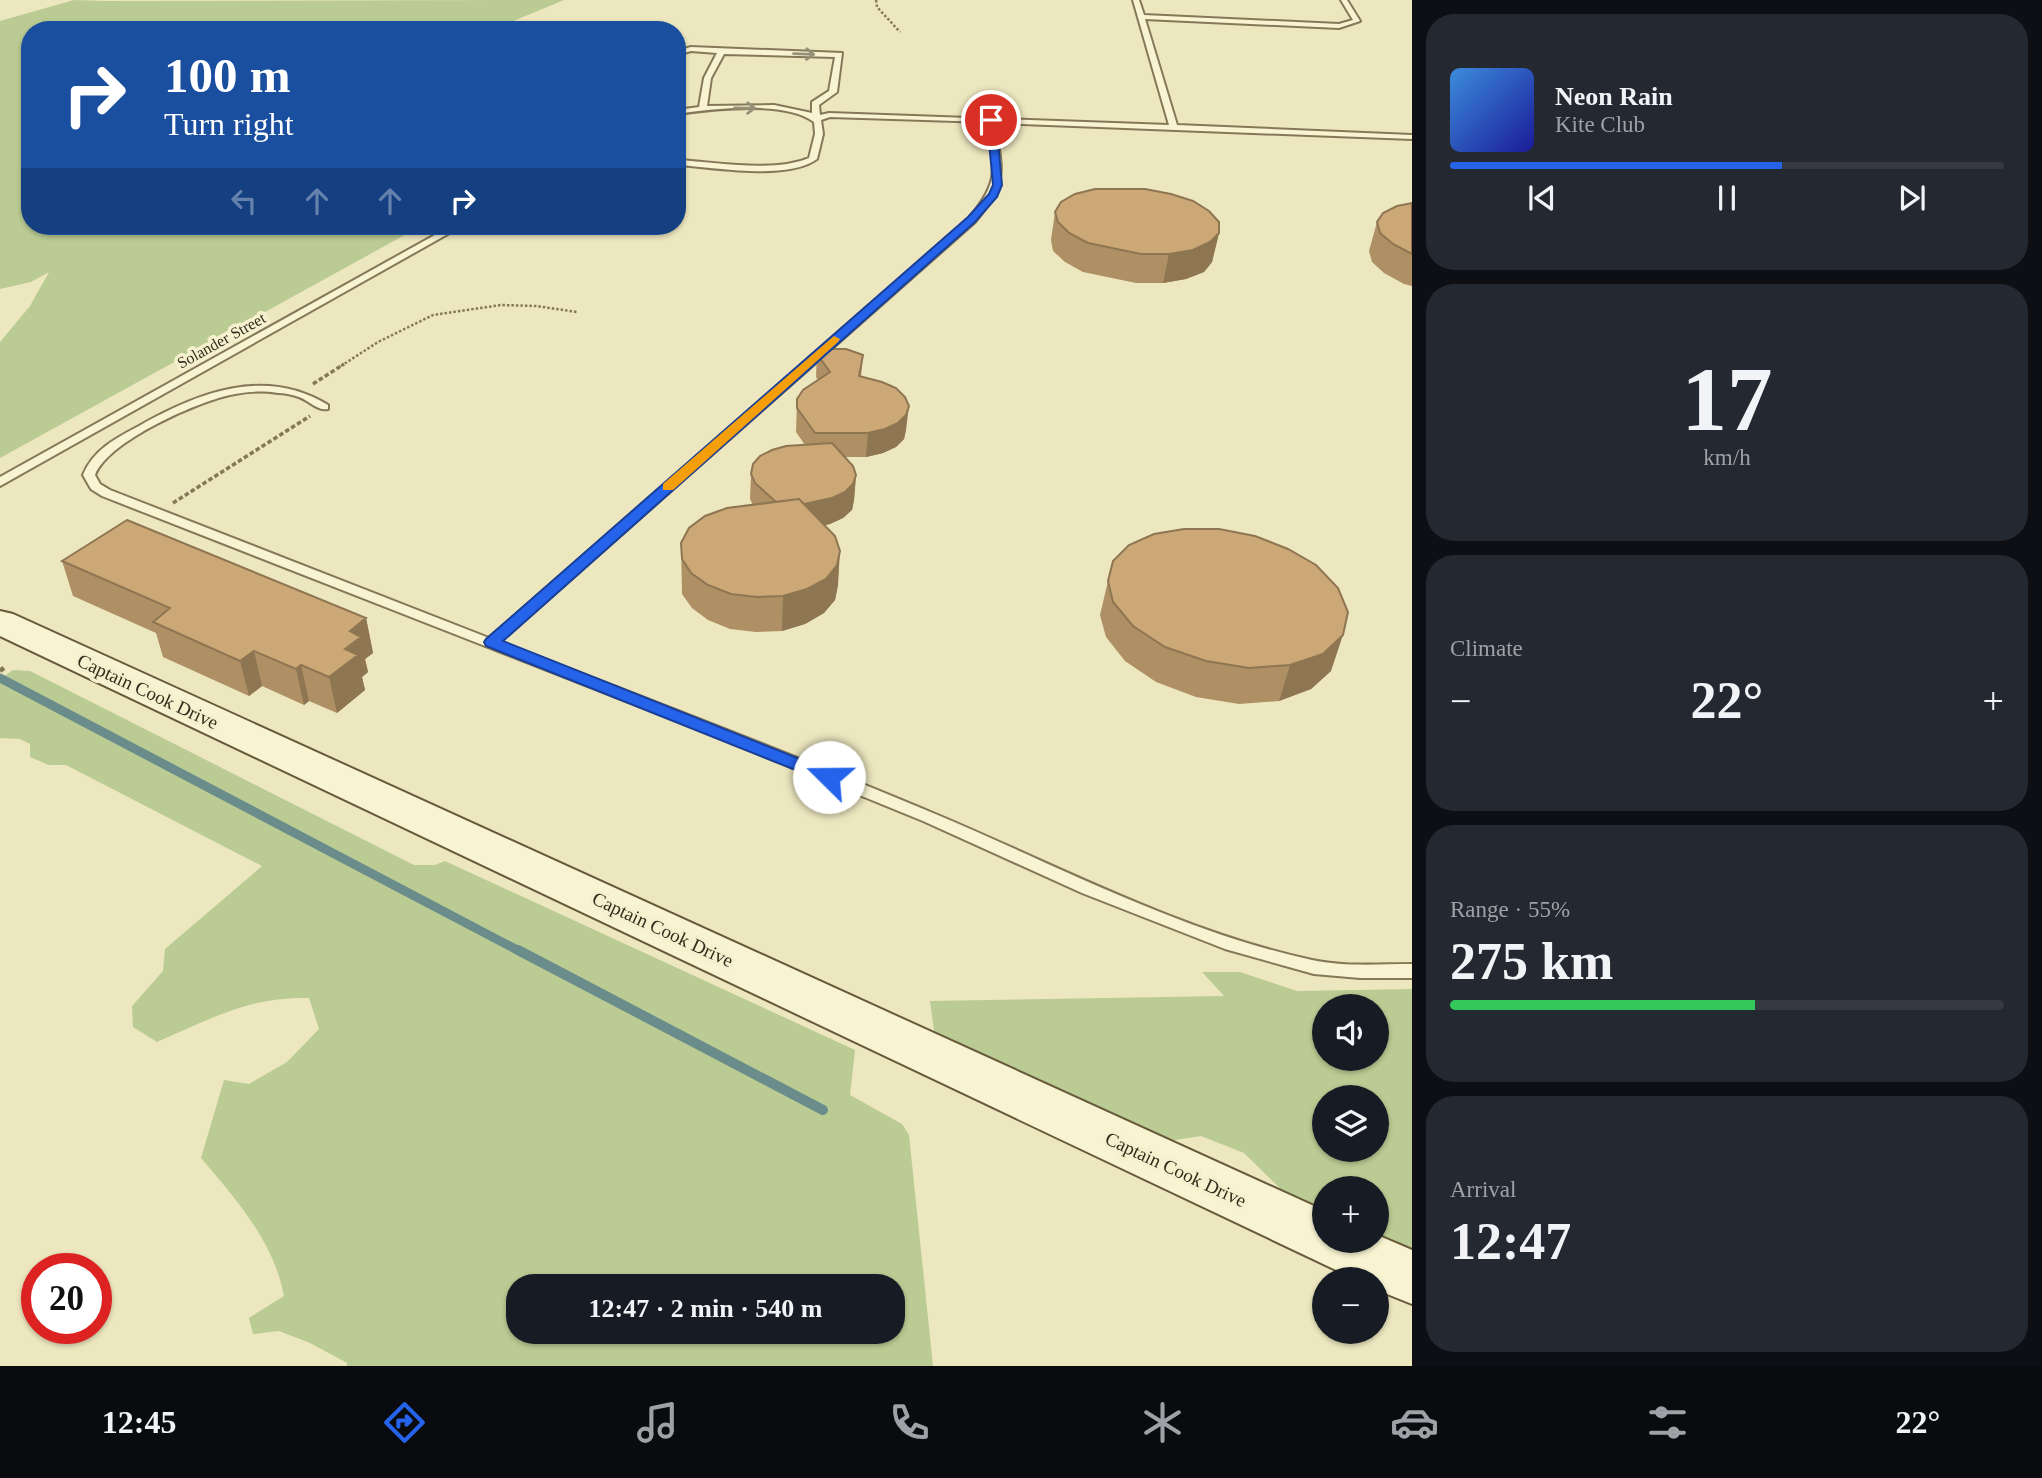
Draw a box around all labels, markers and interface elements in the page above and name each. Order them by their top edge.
one-way arrow [792,47,815,61]
text: 100 m [164,48,291,103]
icon: right [49,49,140,140]
text: Neon Rain [1555,82,1673,111]
pin [961,90,1021,150]
one-way arrow [733,101,756,115]
icon: arrive [972,101,1010,139]
text: Turn right [164,106,294,142]
text: Kite Club [1555,112,1645,137]
icon: previous [1523,179,1561,217]
icon: pause [1708,179,1746,217]
icon: next [1893,179,1931,217]
icon: left [225,182,263,220]
icon: ahead [298,182,336,220]
icon: ahead [371,182,409,220]
icon: right [444,182,482,220]
street label: Solander Street [174,309,269,372]
text: 17 [1682,349,1773,450]
text: km/h [1703,445,1751,470]
text: Climate [1450,636,1523,661]
street label: Captain Cook Drive [74,650,222,733]
text: 22° [1691,672,1763,729]
text: − [1450,680,1471,722]
text: + [1983,680,2004,722]
position arrow [792,740,866,814]
street label: Captain Cook Drive [589,888,737,971]
text: Range · 55% [1450,897,1570,922]
text: 275 km [1450,933,1613,990]
map controls [1312,994,1389,1344]
button: sound [1312,994,1389,1071]
button: layers [1312,1085,1389,1162]
street label: Captain Cook Drive [1102,1128,1250,1211]
button: + [1312,1176,1389,1253]
text: Arrival [1450,1177,1516,1202]
text: 12:47 [1450,1213,1571,1270]
speed limit sign: 20 [21,1253,112,1344]
button: − [1312,1267,1389,1344]
text: 12:47 · 2 min · 540 m [589,1294,823,1323]
icon: directions [380,1398,429,1447]
icon: music [633,1398,682,1447]
icon: phone [885,1398,934,1447]
icon: climate [1138,1398,1187,1447]
icon: car [1390,1398,1439,1447]
icon: filters [1643,1398,1692,1447]
text: 12:45 [102,1404,176,1440]
text: 22° [1895,1404,1940,1440]

